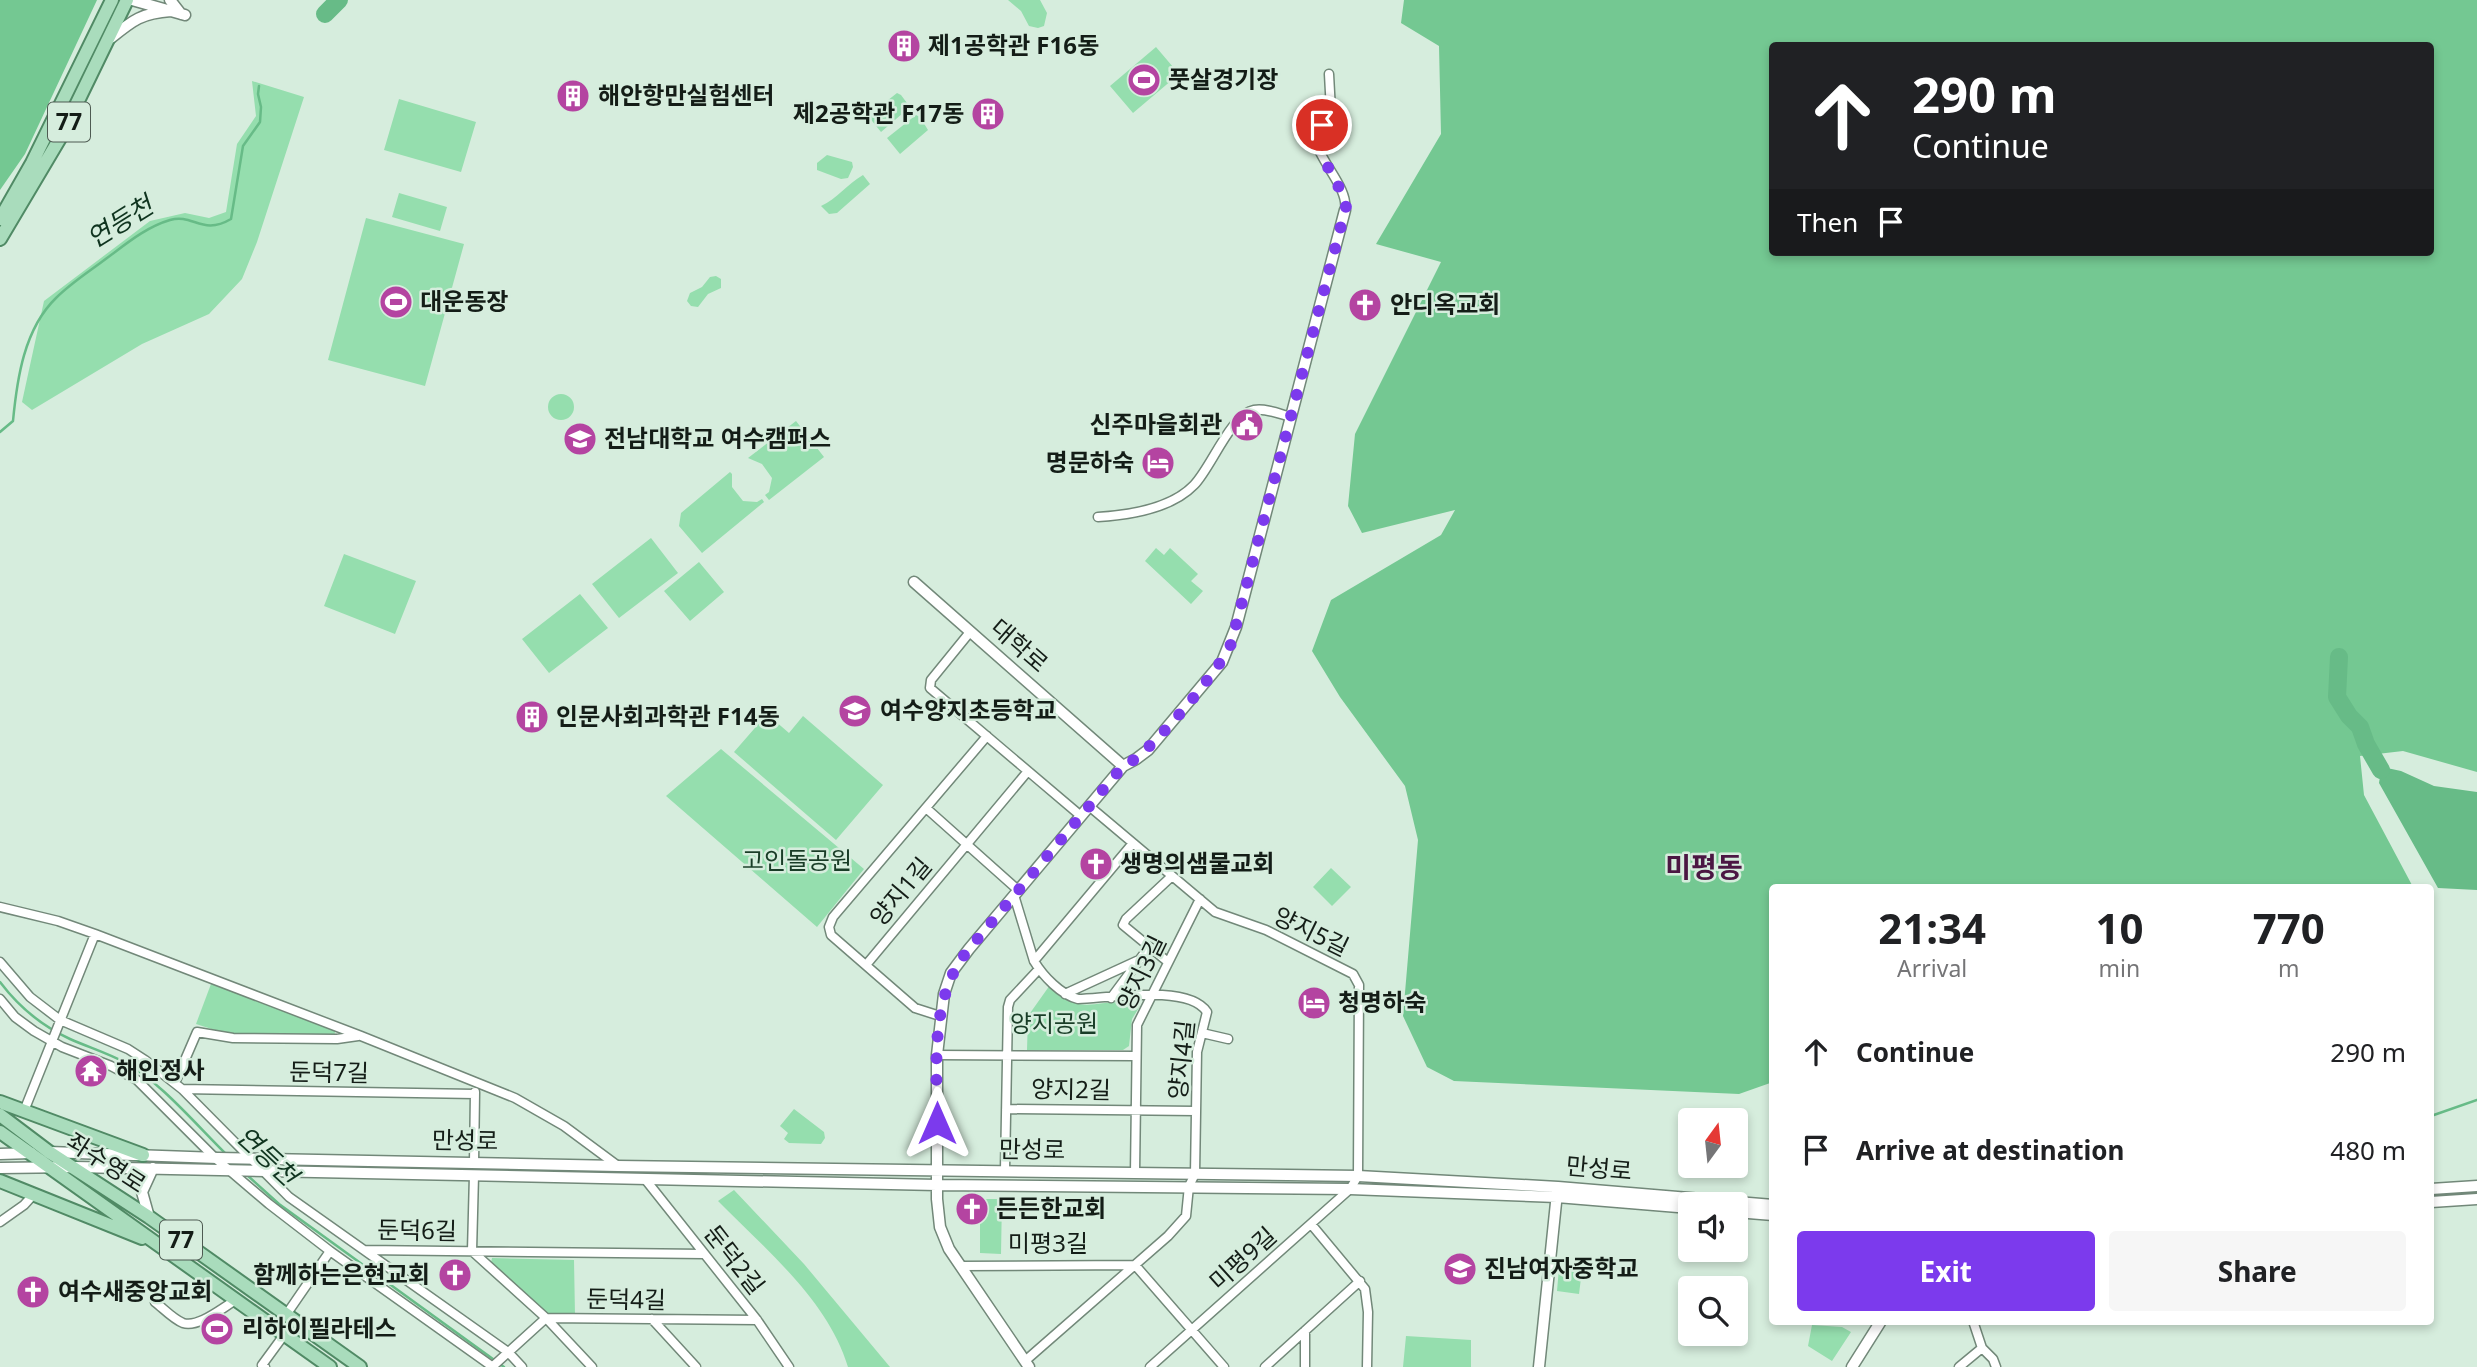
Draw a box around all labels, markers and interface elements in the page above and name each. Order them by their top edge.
building icon: 제1공학관 F16동 [885,27,923,65]
place label: 제1공학관 F16동 [928,28,1099,61]
sports icon: 풋살경기장 [1125,61,1163,99]
text: 290 m [1912,61,2057,127]
place label: 풋살경기장 [1168,62,1278,95]
icon: ahead [1797,70,1888,161]
building icon: 해안항만실험센터 [554,77,592,115]
place label: 해안항만실험센터 [598,78,775,111]
building icon: 제2공학관 F17동 [969,95,1007,133]
pin [1292,95,1352,155]
place label: 제2공학관 F17동 [793,96,964,129]
road number: 77 [48,102,90,141]
icon: arrive [1303,106,1341,144]
text: Continue [1912,124,2049,167]
water label: 연등천 [80,185,162,255]
icon: arrive [1872,203,1910,241]
text: Then [1797,204,1858,240]
sports icon: 대운동장 [377,283,415,321]
place label: 대운동장 [420,284,508,317]
church icon: 안디옥교회 [1346,286,1384,324]
place label: 안디옥교회 [1390,287,1500,320]
public building icon: 신주마을회관 [1228,406,1266,444]
place label: 신주마을회관 [1090,407,1222,440]
school or university icon: 전남대학교 여수캠퍼스 [561,420,599,458]
place label: 전남대학교 여수캠퍼스 [604,421,831,454]
hotel icon: 명문하숙 [1139,444,1177,482]
place label: 명문하숙 [1046,445,1134,478]
street label: 대학로 [984,611,1056,679]
school or university icon: 여수양지초등학교 [836,692,874,730]
place label: 여수양지초등학교 [880,693,1057,726]
building icon: 인문사회과학관 F14동 [513,698,551,736]
place label: 인문사회과학관 F14동 [556,699,780,732]
park label: 고인돌공원 [742,843,852,876]
church icon: 생명의샘물교회 [1077,845,1115,883]
place label: 생명의샘물교회 [1120,846,1275,879]
district label: 미평동 [1665,847,1743,885]
street label: 양지1길 [862,850,938,932]
street label: 양지5길 [1268,898,1355,963]
text: 21:34 [1878,899,1986,956]
text: 10 [2095,899,2143,956]
text: 770 [2253,899,2325,956]
street label: 양지3길 [1108,929,1173,1016]
text: Arrival [1897,952,1967,984]
text: min [2099,952,2140,984]
text: m [2278,952,2299,984]
hotel icon: 청명하숙 [1295,984,1333,1022]
place label: 청명하숙 [1338,985,1426,1018]
park label: 양지공원 [1010,1006,1098,1039]
street label: 양지4길 [1160,1018,1201,1101]
icon: ahead [1797,1033,1835,1071]
text: Continue [1856,1034,1974,1070]
text: 290 m [2330,1034,2406,1070]
temple icon: 해인정사 [72,1052,110,1090]
place label: 해인정사 [116,1053,204,1086]
street label: 둔덕7길 [289,1054,369,1089]
street label: 양지2길 [1031,1071,1111,1106]
position arrow [900,1086,974,1160]
north arrow [1678,1108,1748,1178]
map controls [1678,1108,1748,1346]
water label: 연등천 [229,1118,308,1195]
street label: 만성로 [432,1122,498,1157]
street label: 좌수영로 [61,1124,153,1200]
street label: 만성로 [999,1131,1065,1166]
icon: arrive [1797,1131,1835,1169]
text: Arrive at destination [1856,1132,2125,1168]
text: 480 m [2330,1132,2406,1168]
street label: 만성로 [1565,1148,1634,1187]
church icon: 든든한교회 [953,1190,991,1228]
place label: 든든한교회 [996,1191,1106,1224]
button: sound [1678,1192,1748,1262]
street label: 둔덕6길 [377,1212,457,1247]
street label: 둔덕2길 [698,1217,773,1301]
street label: 미평9길 [1201,1219,1283,1297]
road number: 77 [160,1220,202,1260]
street label: 미평3길 [1008,1226,1088,1259]
button: Exit [1797,1231,2095,1311]
button: Share [2109,1231,2406,1311]
school or university icon: 진남여자중학교 [1441,1250,1479,1288]
place label: 진남여자중학교 [1484,1251,1639,1284]
church icon: 함께하는은현교회 [436,1256,474,1294]
place label: 함께하는은현교회 [253,1257,430,1290]
church icon: 여수새중앙교회 [14,1273,52,1311]
place label: 여수새중앙교회 [58,1274,213,1307]
button: search [1678,1276,1748,1346]
street label: 둔덕4길 [586,1281,666,1316]
sports icon: 리하이필라테스 [198,1310,236,1348]
place label: 리하이필라테스 [242,1311,397,1344]

